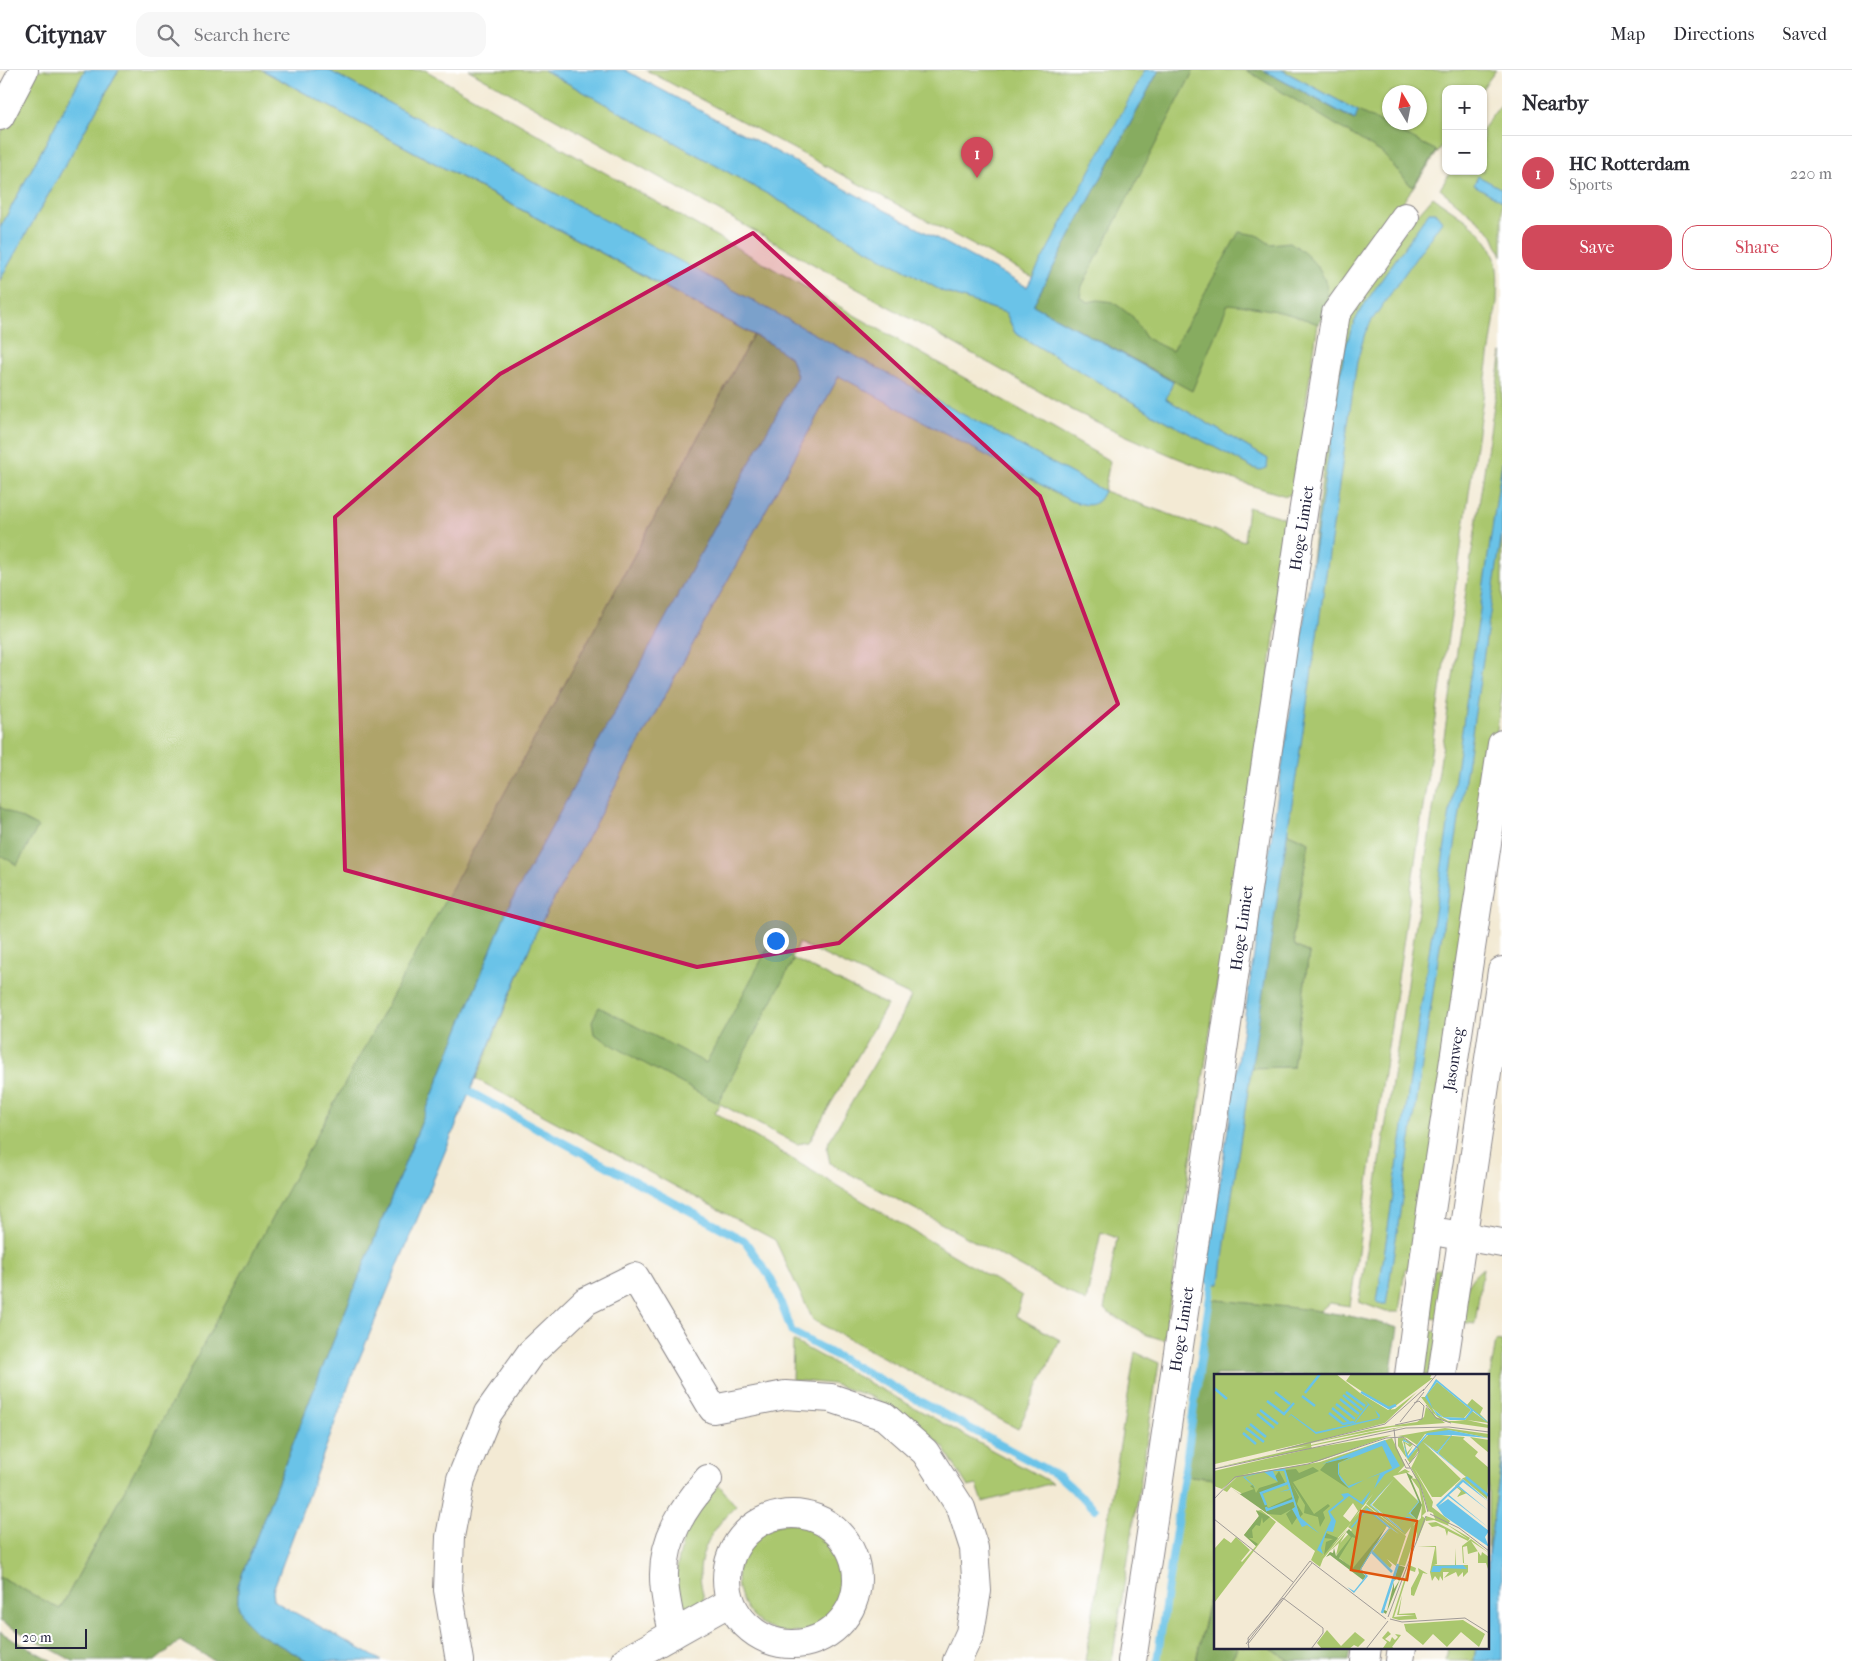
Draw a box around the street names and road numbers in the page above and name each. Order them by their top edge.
street label: Hoge Limiet [1285,484,1318,572]
street label: Hoge Limiet [1226,884,1257,972]
street label: Jasonweg [1439,1026,1468,1094]
street label: Hoge Limiet [1165,1285,1198,1373]

